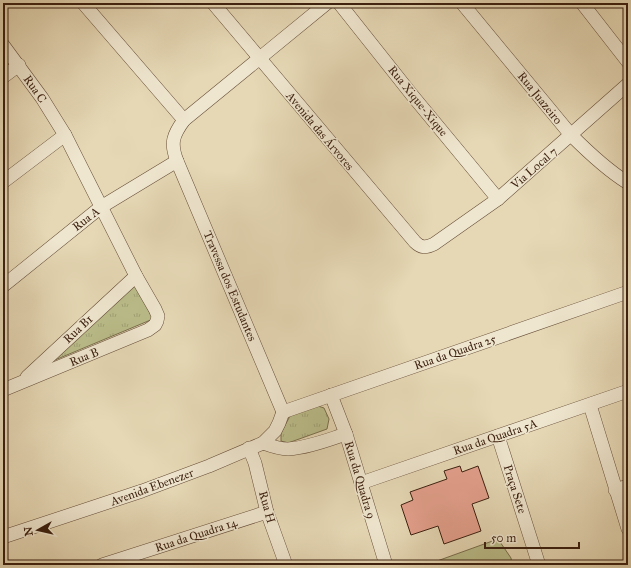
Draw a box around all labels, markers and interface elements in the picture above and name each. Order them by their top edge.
street label: Rua Xique-Xique [385,63,451,140]
street label: Rua Juazeiro [514,69,565,127]
street label: Rua C [21,72,49,106]
street label: Avenida das Árvores [283,88,358,173]
street label: Via Local 7 [507,144,560,193]
street label: Rua A [70,204,102,234]
street label: Travessa dos Estudantes [200,229,260,343]
street label: Rua B1 [60,312,96,346]
street label: Rua da Quadra 25 [412,331,498,373]
street label: Rua B [67,345,101,369]
street label: Rua da Quadra 5A [451,416,539,458]
street label: Rua da Quadra 9 [342,439,378,521]
street label: Praça Sete [501,463,529,515]
street label: Avenida Ebenezer [108,465,196,509]
street label: Rua H [256,489,278,525]
north arrow [18,510,58,550]
street label: Rua da Quadra 14 [153,515,239,555]
scale bar [485,524,579,550]
text: N [21,525,36,537]
text: 50 m [491,531,516,545]

